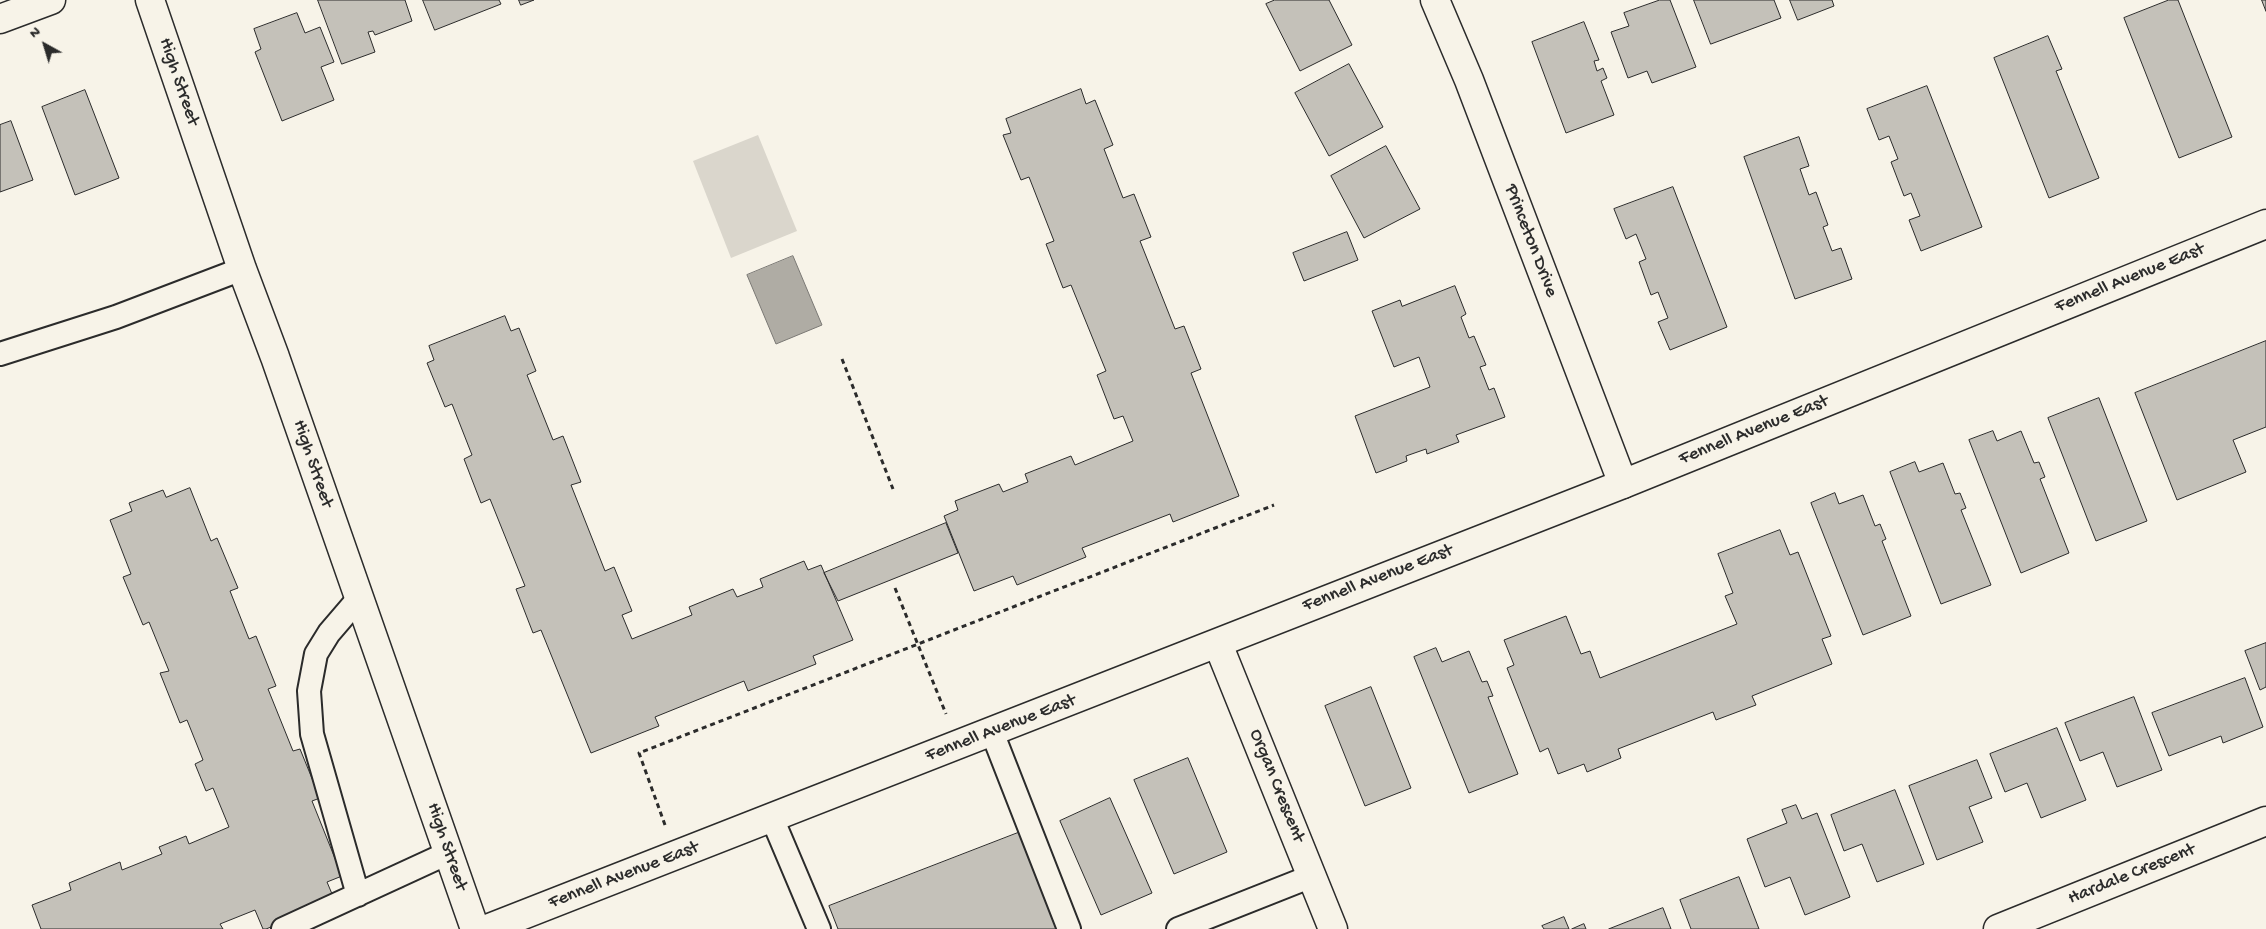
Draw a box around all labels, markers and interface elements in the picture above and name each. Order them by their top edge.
north arrow [20,20,70,70]
text: N [26,23,44,42]
street label: High Street [152,35,204,129]
street label: Princeton Drive [1498,181,1562,301]
street label: Fennell Avenue East [2052,239,2208,319]
street label: Fennell Avenue East [1676,391,1832,471]
street label: High Street [286,417,338,511]
street label: Fennell Avenue East [1300,540,1456,618]
street label: Fennell Avenue East [923,690,1079,768]
street label: Organ Crescent [1243,726,1309,846]
street label: High Street [420,800,472,894]
street label: Fennell Avenue East [546,837,702,915]
street label: Hardale Crescent [2065,839,2199,911]

